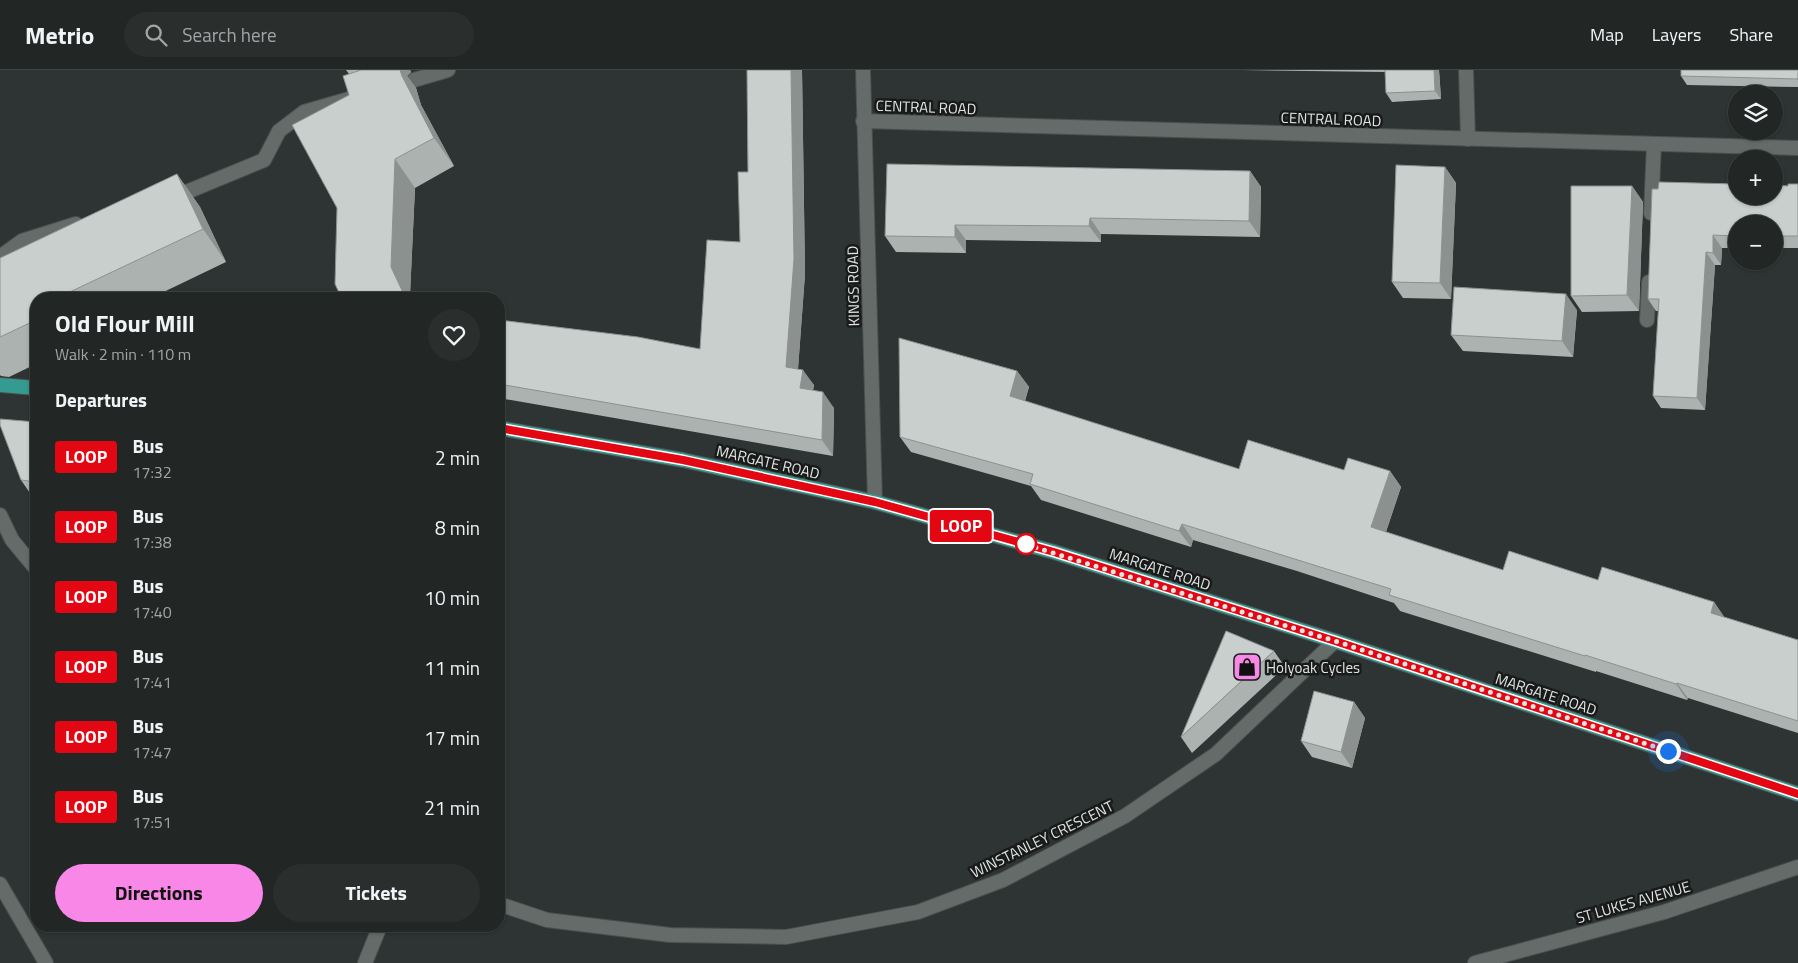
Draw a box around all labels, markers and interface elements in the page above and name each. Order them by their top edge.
search box [124,12,474,57]
text: Metrio [25,17,94,53]
text: Search here [182,20,277,49]
icon: search [142,21,170,49]
text: Map [1590,21,1624,48]
text: Layers [1652,21,1701,48]
text: Share [1729,21,1773,48]
map controls [1728,85,1783,270]
button: layers [1728,85,1783,140]
street label: CENTRAL ROAD [875,94,977,120]
street label: CENTRAL ROAD [1280,106,1382,132]
button: + [1728,150,1783,205]
button: − [1728,215,1783,270]
street label: KINGS ROAD [841,245,865,327]
text: Old Flour Mill [55,305,195,341]
button: heart [428,309,480,361]
text: Walk · 2 min · 110 m [55,342,191,366]
text: Departures [55,385,147,414]
text: Bus [132,431,164,460]
street label: MARGATE ROAD [714,439,822,485]
text: LOOP [65,443,107,470]
text: 2 min [435,443,480,472]
text: 17:32 [132,460,172,484]
text: Bus [132,501,164,530]
line badge: LOOP [926,510,996,542]
text: LOOP [940,512,982,539]
text: LOOP [65,513,107,540]
text: 8 min [435,513,480,542]
text: 17:38 [132,530,172,554]
unlabelled marker [1015,533,1037,555]
street label: MARGATE ROAD [1106,542,1214,596]
text: Bus [132,571,164,600]
text: LOOP [65,583,107,610]
text: 10 min [424,583,480,612]
text: 17:40 [132,600,172,624]
text: Bus [132,641,164,670]
shop icon: Holyoak Cycles [1232,652,1262,682]
text: LOOP [65,653,107,680]
text: 11 min [424,653,480,682]
place label: Holyoak Cycles [1266,656,1360,679]
street label: MARGATE ROAD [1492,667,1600,721]
text: 17:41 [132,670,172,694]
text: Bus [132,711,164,740]
text: LOOP [65,723,107,750]
text: 17 min [424,723,480,752]
your location [1656,739,1681,764]
text: 17:47 [132,740,172,764]
text: Bus [132,781,164,810]
text: LOOP [65,793,107,820]
text: 21 min [424,793,480,822]
street label: WINSTANLEY CRESCENT [967,794,1118,884]
text: 17:51 [132,810,172,834]
button: Directions [55,864,263,922]
button: Tickets [273,864,480,922]
street label: ST LUKES AVENUE [1573,875,1693,929]

